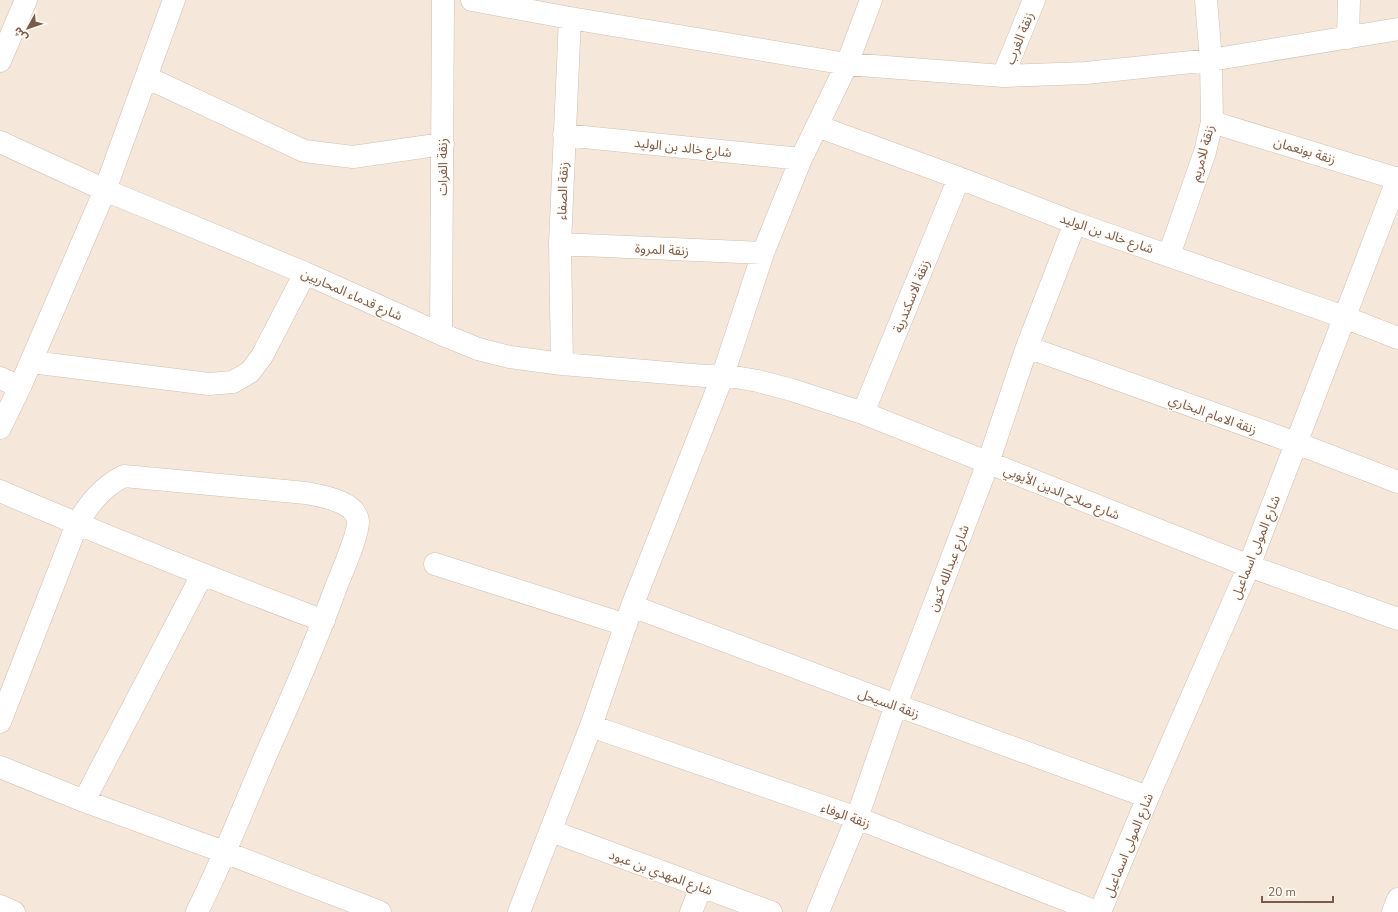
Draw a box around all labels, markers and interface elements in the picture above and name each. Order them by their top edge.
north arrow [8,8,48,48]
street label: زنقة الغرب [1001,9,1039,67]
text: ش [10,24,31,45]
street label: زنقة للامريم [1187,123,1220,184]
street label: زنقة بونعمان [1271,133,1338,169]
street label: شارع خالد بن الوليد [633,134,732,163]
street label: زنقة الفرات [434,138,452,196]
street label: زنقة الصفاء [553,162,573,221]
street label: شارع خالد بن الوليد [1057,210,1156,259]
street label: زنقة المروة [634,240,689,260]
street label: زنقة الاسكندرية [889,257,935,336]
street label: شارع قدماء المحاربين [298,265,405,326]
street label: زنقة الامام البخاري [1166,391,1259,440]
street label: شارع صلاح الدين الأيوبي [1001,461,1122,525]
street label: شارع المولى اسماعيل [1227,493,1286,602]
street label: شارع عبدالله كنون [924,522,975,615]
street label: زنقة السيحل [855,685,922,723]
street label: شارع المولى اسماعيل [1100,791,1159,900]
street label: زنقة الوفاء [818,799,873,833]
street label: شارع المهدي بن عبود [606,846,715,901]
scale bar [1262,878,1333,904]
text: 20 m [1268,884,1296,900]

